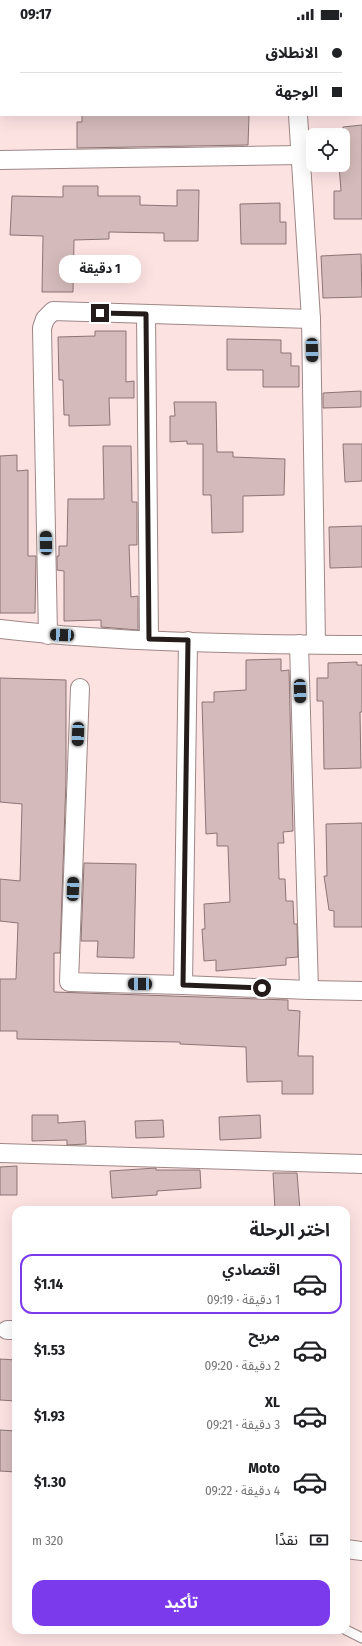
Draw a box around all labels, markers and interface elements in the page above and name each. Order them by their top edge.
text: 09:17 [20,5,52,23]
text: الانطلاق [266,44,318,62]
text: الوجهة [275,83,318,101]
map controls [306,128,350,172]
button: locate [306,128,350,172]
callout: 1 دقيقة [59,255,141,283]
text: 1 دقيقة [80,261,120,276]
route end [91,304,109,322]
car [306,338,318,362]
car [40,531,52,555]
car [50,628,74,642]
car [294,679,306,703]
car [72,722,84,746]
car [67,877,79,901]
car [128,978,152,990]
route start [253,979,271,997]
text: اختر الرحلة [249,1219,330,1241]
text: اقتصادي [222,1261,280,1279]
icon: car [292,1266,328,1302]
text: $1.14 [34,1275,63,1293]
text: 1 دقيقة · 09:19 [207,1292,280,1307]
text: مريح [248,1327,280,1345]
icon: car [292,1332,328,1368]
text: $1.53 [34,1341,65,1359]
text: 2 دقيقة · 09:20 [204,1358,280,1373]
text: XL [265,1393,280,1411]
icon: car [292,1398,328,1434]
text: $1.93 [34,1407,65,1425]
text: 3 دقيقة · 09:21 [206,1417,280,1432]
text: Moto [248,1459,280,1477]
icon: car [292,1464,328,1500]
text: $1.30 [34,1473,66,1491]
text: 4 دقيقة · 09:22 [205,1483,280,1498]
icon: cash [308,1529,330,1551]
text: نقدًا [275,1531,298,1549]
text: 320 m [32,1533,63,1548]
button: تأكيد [32,1580,330,1626]

